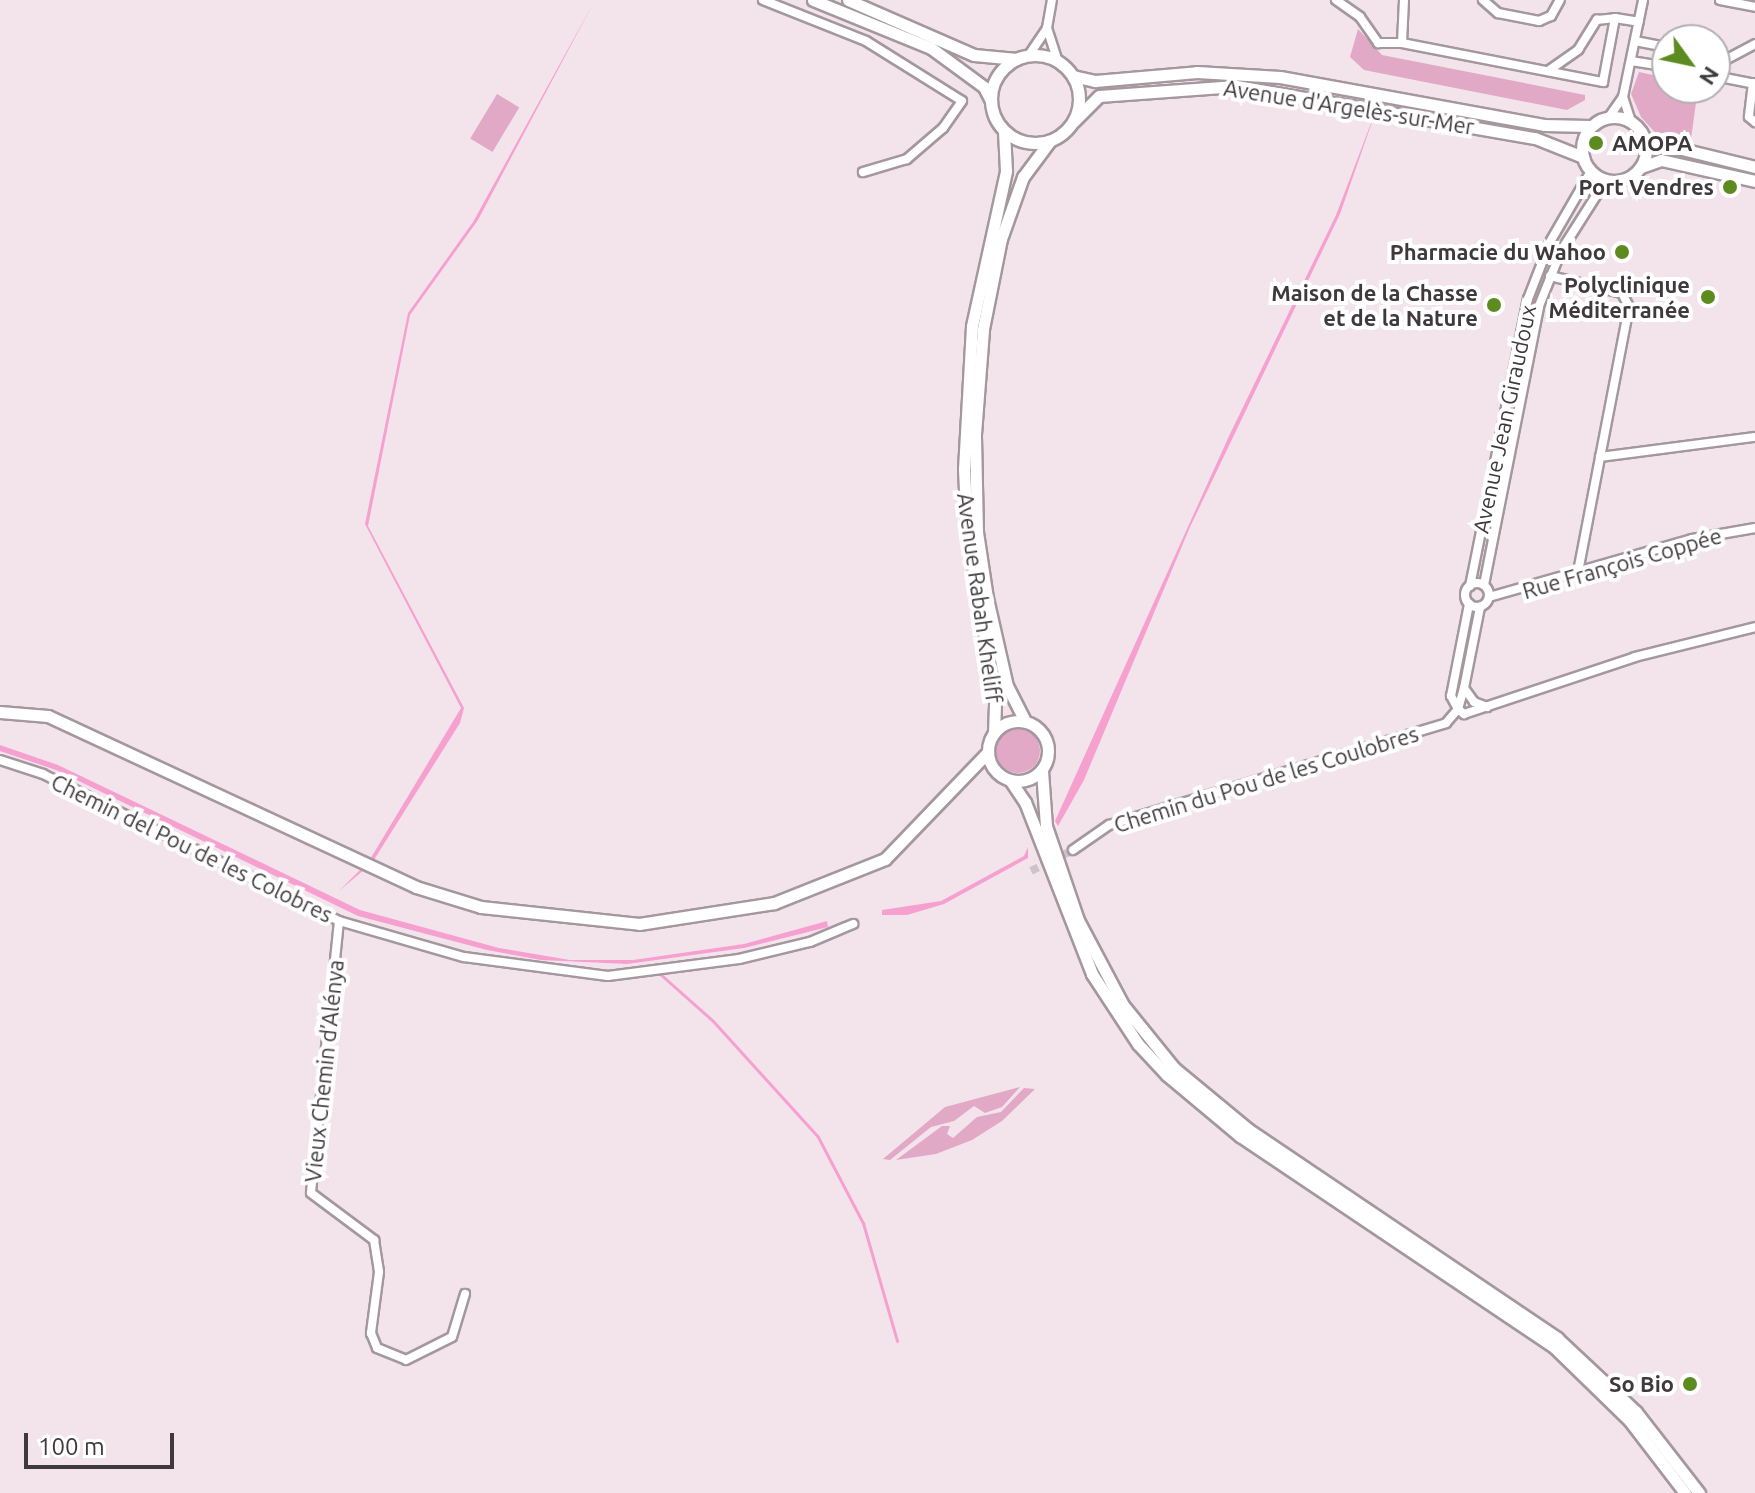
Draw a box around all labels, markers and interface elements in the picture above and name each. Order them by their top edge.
north arrow [1651,24,1731,104]
text: N [1695,63,1725,90]
street label: Avenue d'Argelès-sur-Mer [1222,74,1476,140]
place label: AMOPA [1612,130,1692,156]
marker: AMOPA [1587,134,1605,152]
place label: Port Vendres [1578,174,1714,200]
marker: Port Vendres [1721,178,1739,196]
place label: Pharmacie du Wahoo [1390,239,1606,265]
marker: Pharmacie du Wahoo [1613,243,1631,261]
place label: Polyclinique Méditerranée [1549,271,1690,322]
place label: Maison de la Chasse et de la Nature [1271,279,1478,330]
marker: Polyclinique Méditerranée [1697,286,1719,308]
marker: Maison de la Chasse et de la Nature [1485,296,1503,314]
street label: Avenue Jean Giraudoux [1467,303,1541,535]
street label: Avenue Rabah Kheliff [952,491,1008,705]
street label: Rue François Coppée [1519,522,1725,604]
street label: Chemin du Pou de les Coulobres [1111,720,1421,838]
street label: Chemin del Pou de les Colobres [47,768,337,928]
street label: Vieux Chemin d’Alénya [299,958,349,1184]
place label: So Bio [1609,1371,1674,1397]
marker: So Bio [1681,1375,1699,1393]
scale bar [28,1417,178,1467]
text: 100 m [38,1433,105,1460]

